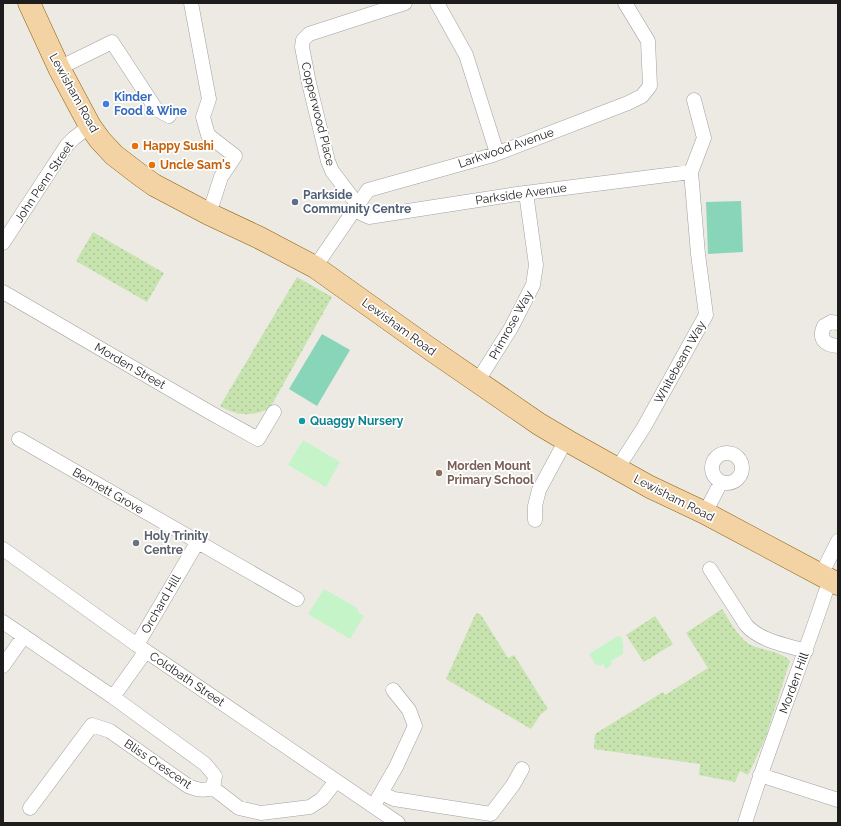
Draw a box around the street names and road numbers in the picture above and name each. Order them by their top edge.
street label: Lewisham Road [46,51,102,135]
street label: Copperwood Place [298,61,338,167]
street label: Larkwood Avenue [456,125,556,171]
street label: John Penn Street [12,139,76,225]
street label: Parkside Avenue [474,181,568,207]
street label: Primrose Way [486,288,536,362]
street label: Lewisham Road [359,295,439,359]
street label: Whitebeam Way [651,318,709,406]
street label: Morden Street [92,340,168,392]
street label: Bennett Grove [70,465,146,517]
street label: Lewisham Road [631,472,717,524]
street label: Orchard Hill [139,571,184,636]
street label: Coldbath Street [147,649,227,709]
street label: Morden Hill [776,650,812,716]
street label: Bliss Crescent [122,736,194,792]

